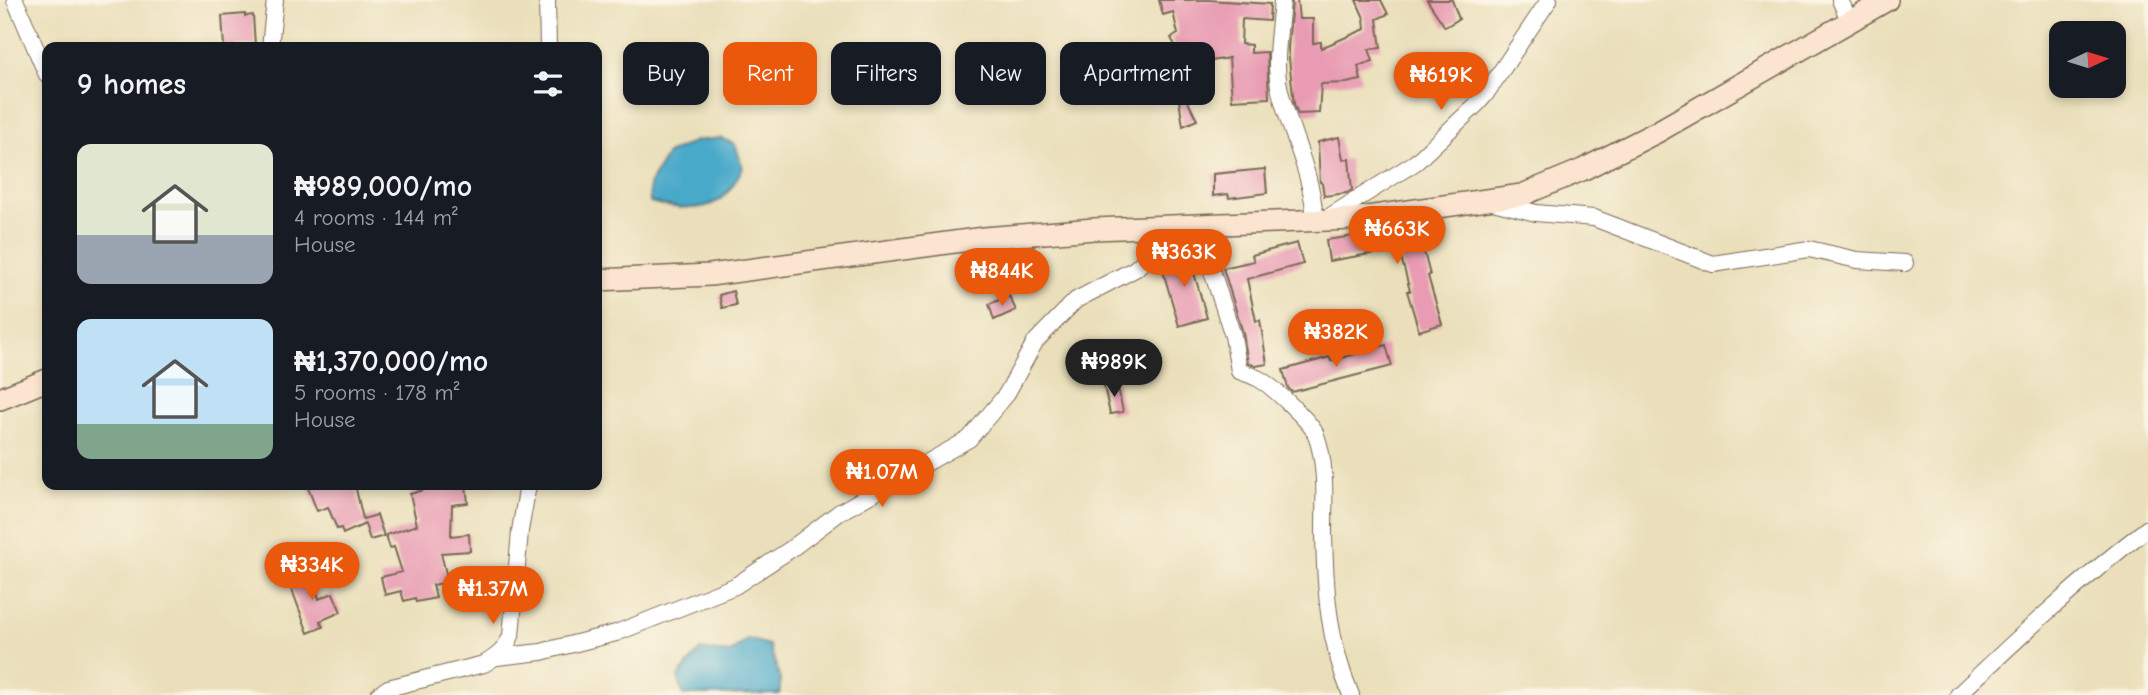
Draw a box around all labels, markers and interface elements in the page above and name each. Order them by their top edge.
north arrow [2049,21,2126,98]
map controls [2049,21,2126,98]
chip: Buy [623,42,709,105]
chip: Rent [723,42,817,105]
chip: Filters [831,42,941,105]
chip: New [955,42,1046,105]
chip: Apartment [1060,42,1215,105]
pin: ₦619K [1392,52,1490,112]
text: ₦619K [1410,61,1472,88]
icon: filters [529,65,567,103]
text: 9 homes [77,67,186,102]
text: ₦989,000/mo [294,169,472,204]
icon: home [133,172,217,256]
text: 4 rooms · 144 m² [294,204,458,231]
pin: ₦663K [1348,206,1446,266]
text: ₦663K [1365,215,1429,242]
pin: ₦363K [1135,230,1233,289]
text: House [294,231,356,258]
text: ₦363K [1152,238,1216,265]
pin: ₦844K [953,248,1051,308]
text: ₦844K [971,257,1033,284]
pin: ₦382K [1287,310,1385,369]
text: ₦382K [1304,318,1368,345]
pin: ₦989K [1065,340,1163,399]
text: ₦1,370,000/mo [294,344,488,379]
icon: home [133,347,217,431]
text: ₦989K [1081,348,1147,375]
text: 5 rooms · 178 m² [294,379,459,406]
text: House [294,406,356,433]
pin: ₦1.07M [825,449,939,509]
text: ₦1.07M [846,458,918,485]
pin: ₦334K [263,542,361,602]
text: ₦334K [280,551,344,578]
pin: ₦1.37M [436,566,550,626]
text: ₦1.37M [458,575,528,602]

